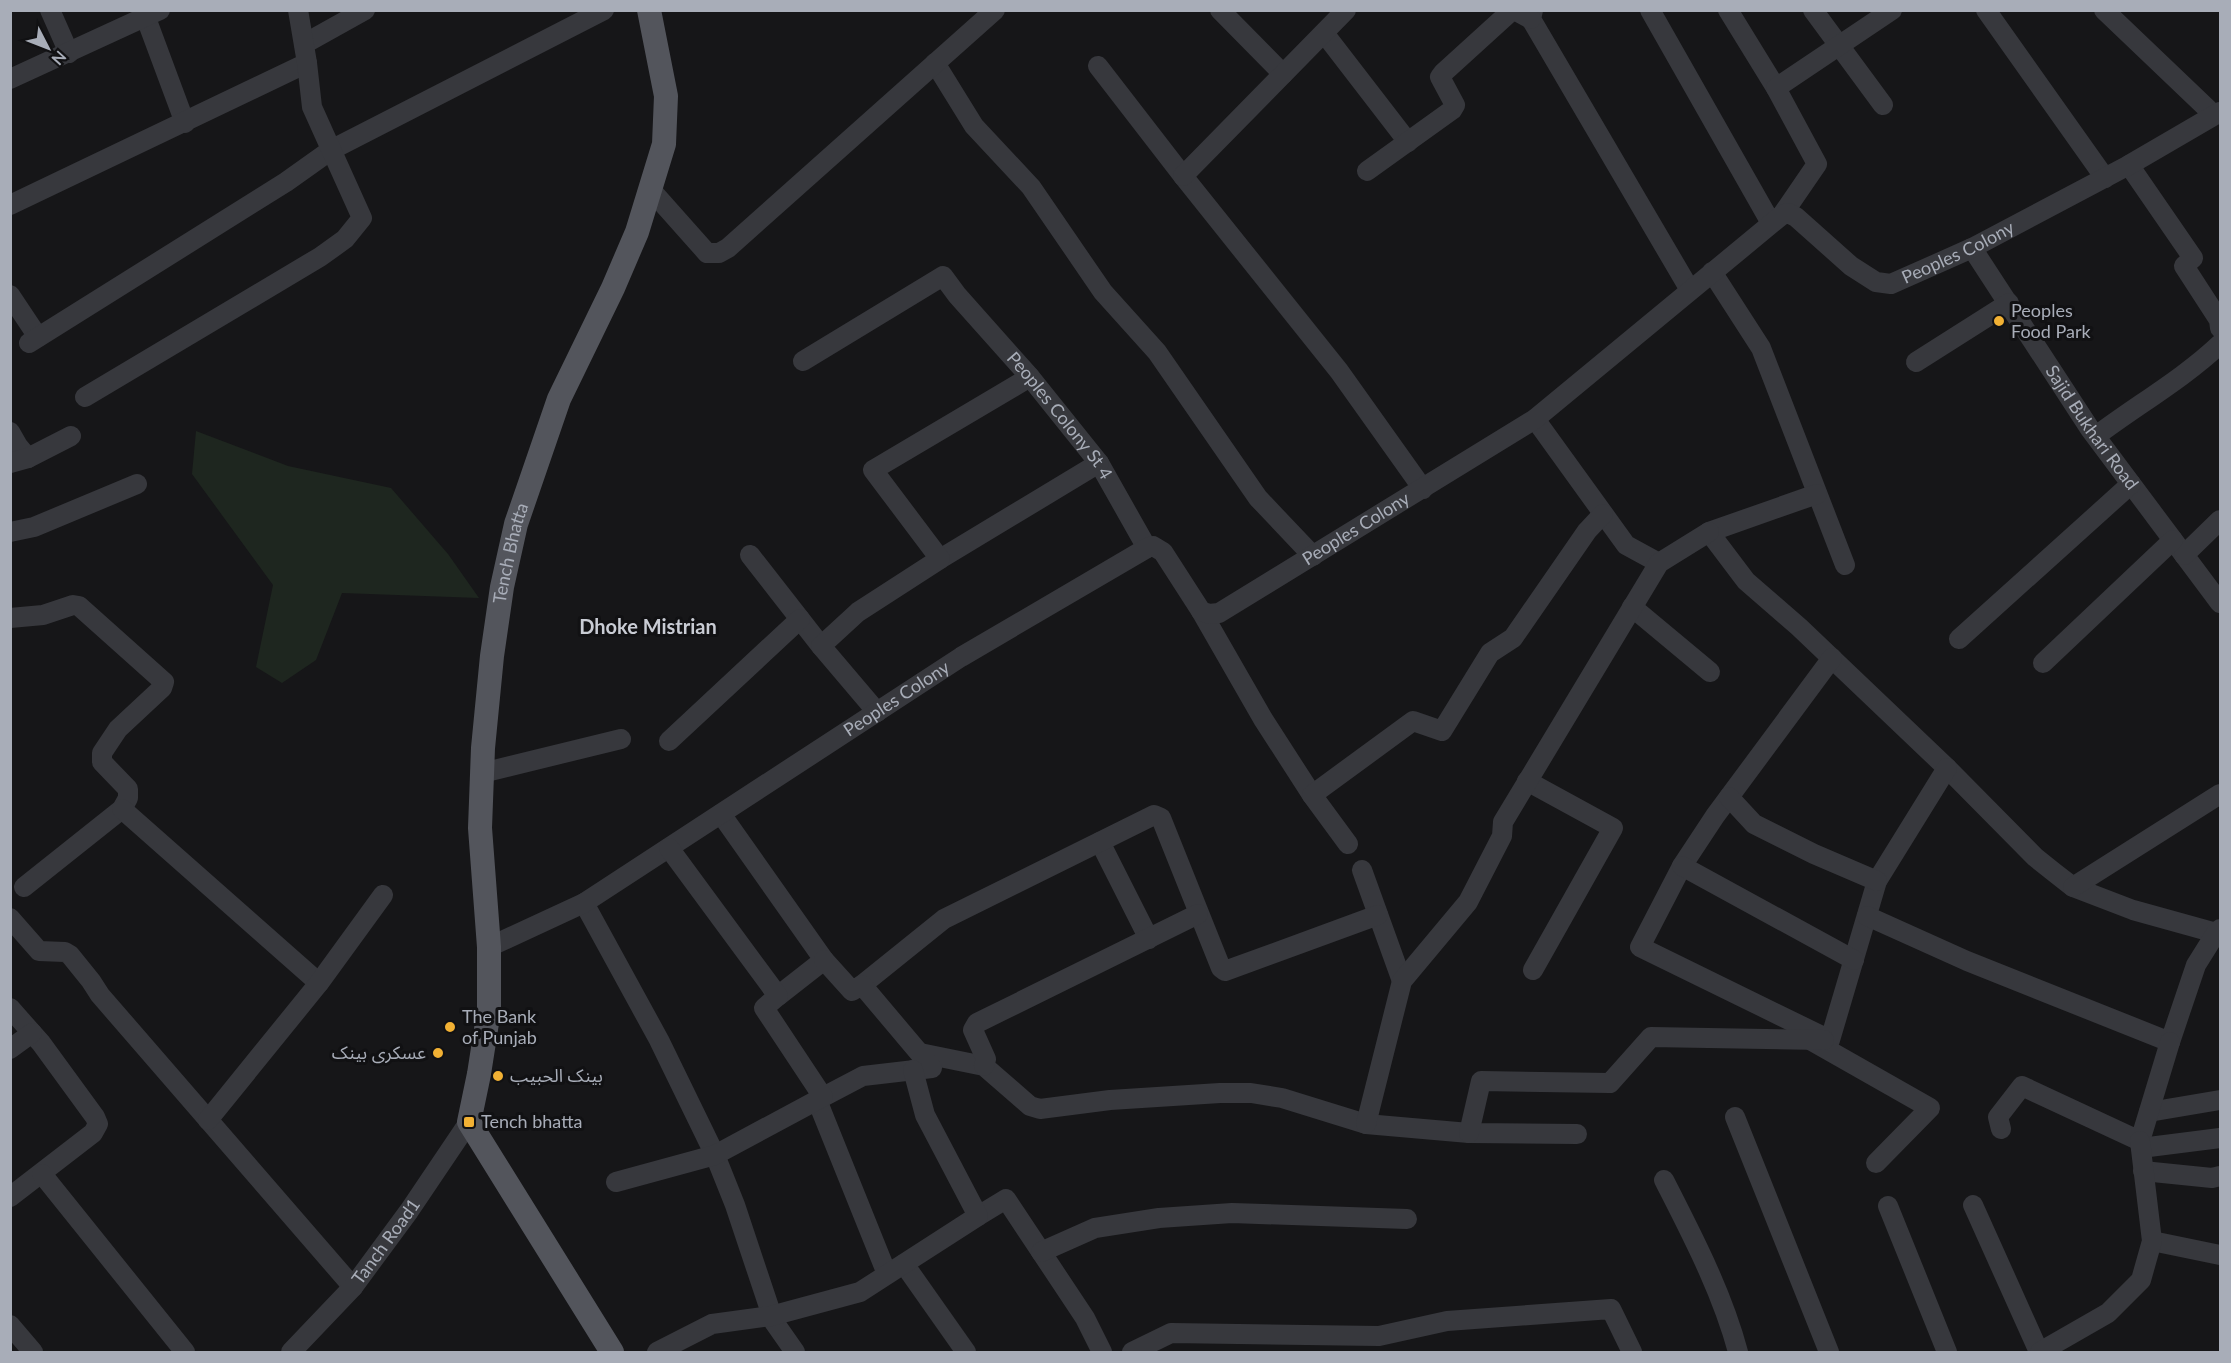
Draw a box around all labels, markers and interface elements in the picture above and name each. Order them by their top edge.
north arrow [18,18,78,78]
text: N [48,47,71,69]
street label: Peoples Colony [1898,215,2018,288]
place label: Peoples Food Park [2011,299,2092,342]
marker: Peoples Food Park [1992,314,2006,328]
street label: Peoples Colony St 4 [1003,347,1118,483]
street label: Sajid Bukhari Road [2041,361,2144,494]
street label: Peoples Colony [1298,486,1414,569]
street label: Tench Bhatta [488,500,533,605]
district label: Dhoke Mistrian [579,614,717,638]
street label: Peoples Colony [839,655,954,741]
place label: The Bank of Punjab [462,1005,537,1048]
marker: The Bank of Punjab [443,1020,457,1034]
place label: عسکری بینک [332,1041,426,1064]
marker: عسکری بینک [431,1046,445,1060]
place label: بينک الحبيب [510,1064,603,1086]
marker: بينک الحبيب [491,1069,505,1083]
place label: Tench bhatta [481,1110,582,1132]
marker: Tench bhatta [462,1115,476,1129]
street label: Tanch Road1 [347,1194,424,1288]

